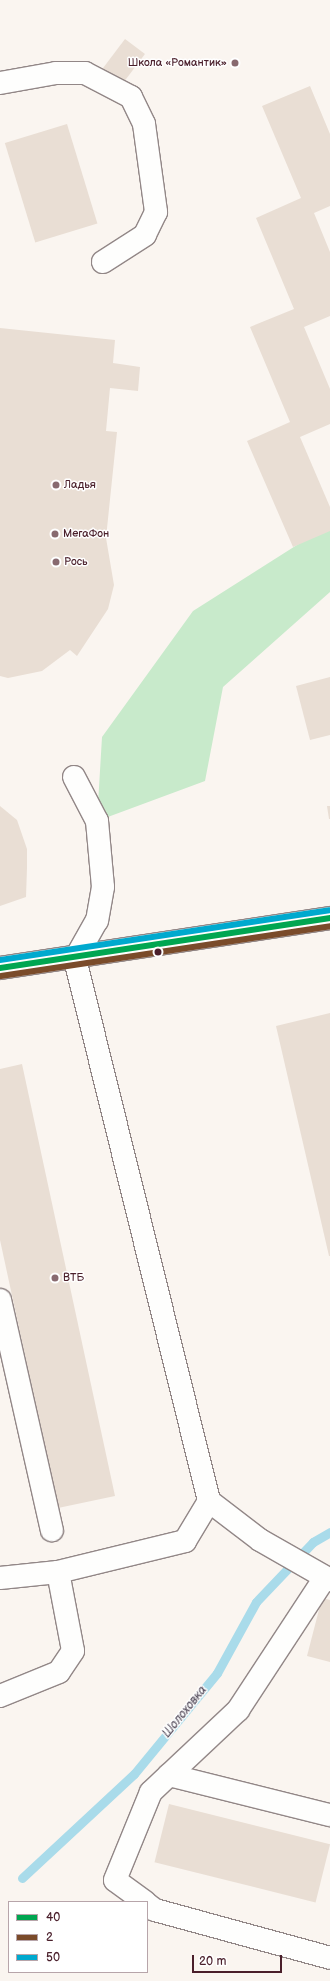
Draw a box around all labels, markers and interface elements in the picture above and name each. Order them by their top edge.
place label: Школа «Романтик» [128,56,227,70]
marker: Школа «Романтик» [230,58,240,68]
place label: Ладья [64,478,96,492]
marker: Ладья [51,480,61,490]
place label: МегаФон [63,527,109,541]
marker: МегаФон [50,529,60,539]
place label: Рось [64,555,88,569]
marker: Рось [51,557,61,567]
unlabelled marker [153,947,163,957]
place label: ВТБ [63,1271,84,1285]
marker: ВТБ [50,1273,60,1283]
water label: Шолоховка [160,1683,210,1741]
legend [8,1901,148,1973]
text: 40 [46,1910,60,1925]
text: 2 [46,1930,53,1945]
scale bar [194,1947,284,1973]
text: 50 [46,1950,60,1965]
text: 20 m [199,1954,226,1969]

